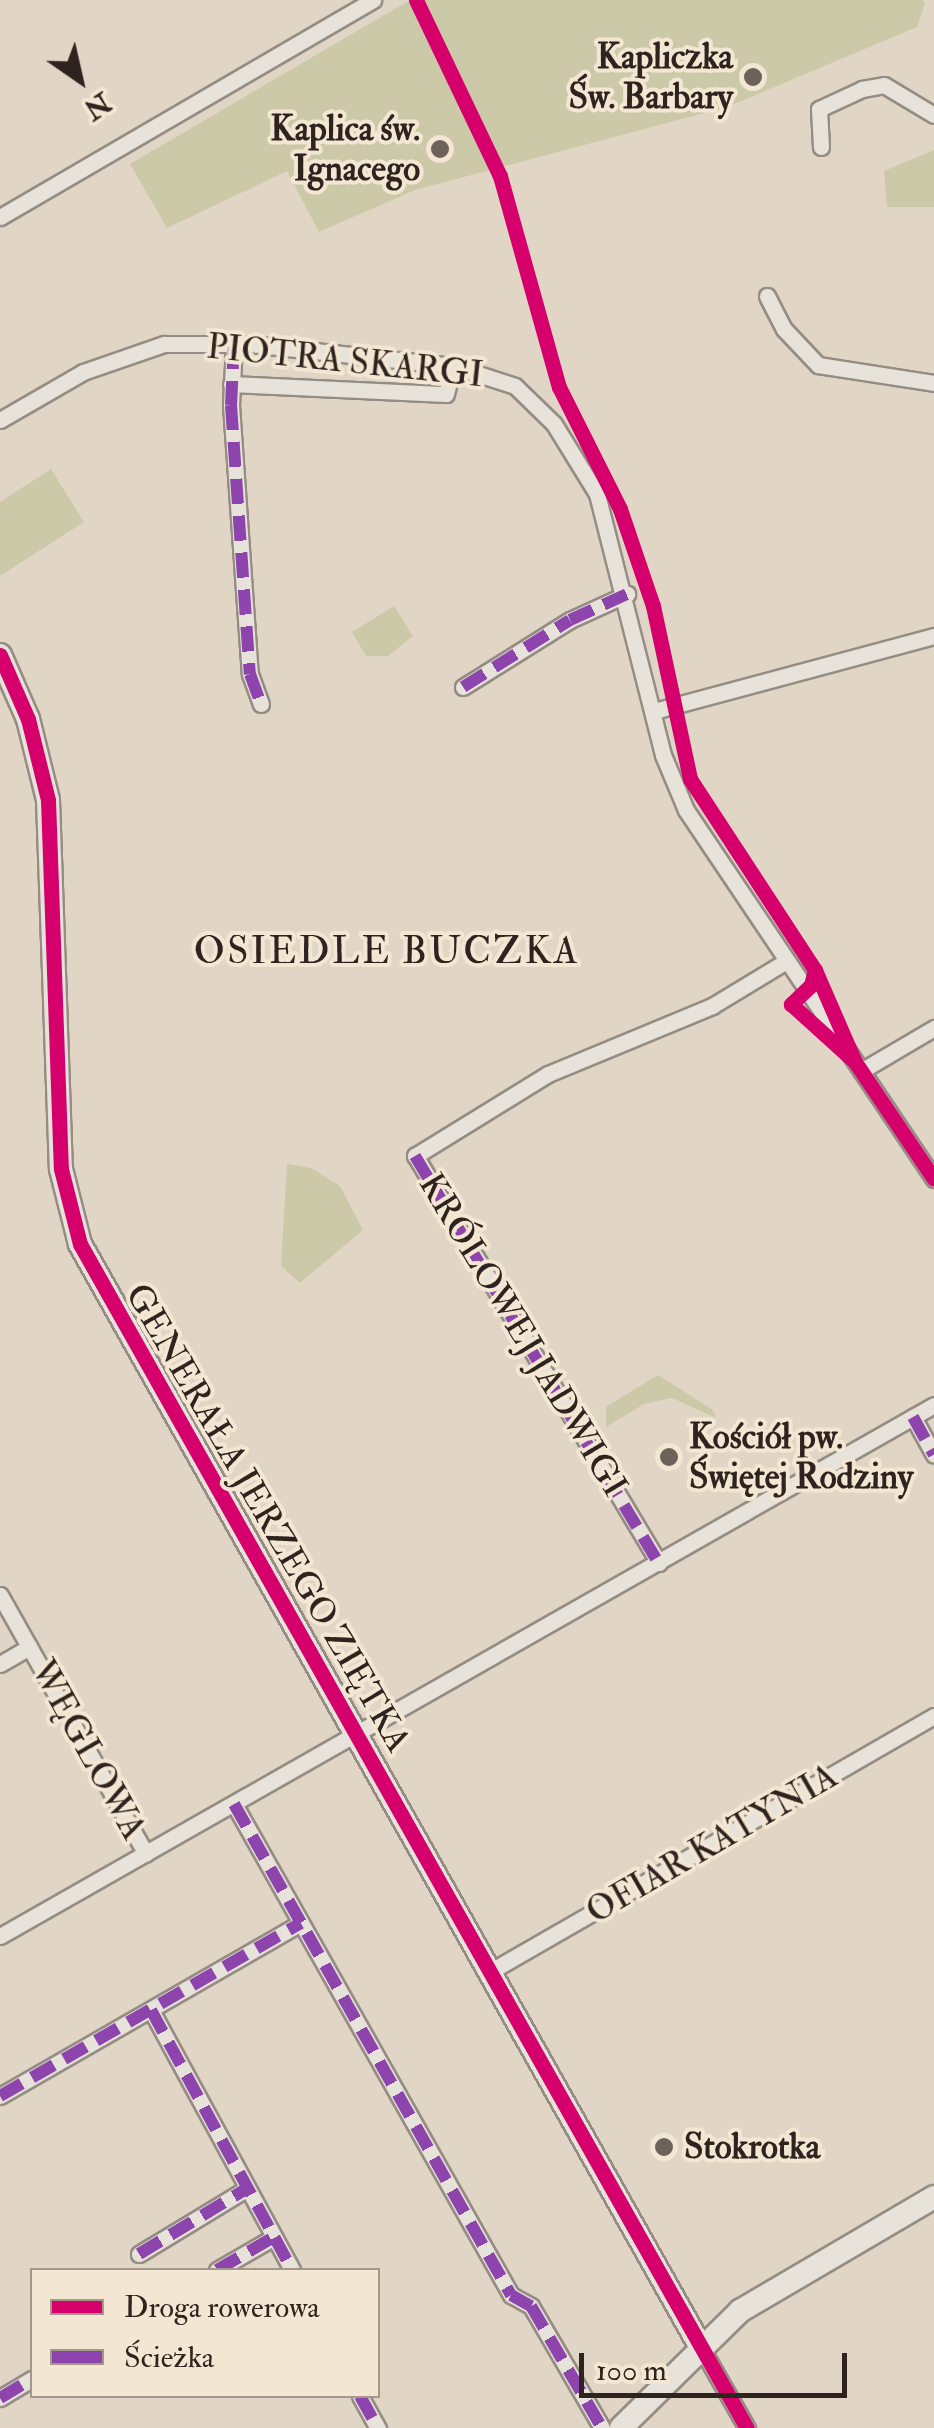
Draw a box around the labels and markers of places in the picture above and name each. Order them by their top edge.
place label: Kapliczka Św. Barbary [569,36,733,118]
marker: Kapliczka Św. Barbary [742,66,764,88]
place label: Kaplica św. Ignacego [270,108,420,190]
marker: Kaplica św. Ignacego [429,138,451,160]
place label: Kościół pw. Świętej Rodziny [689,1416,913,1498]
marker: Kościół pw. Świętej Rodziny [658,1446,680,1468]
place label: Stokrotka [684,2126,820,2168]
marker: Stokrotka [653,2136,675,2158]

